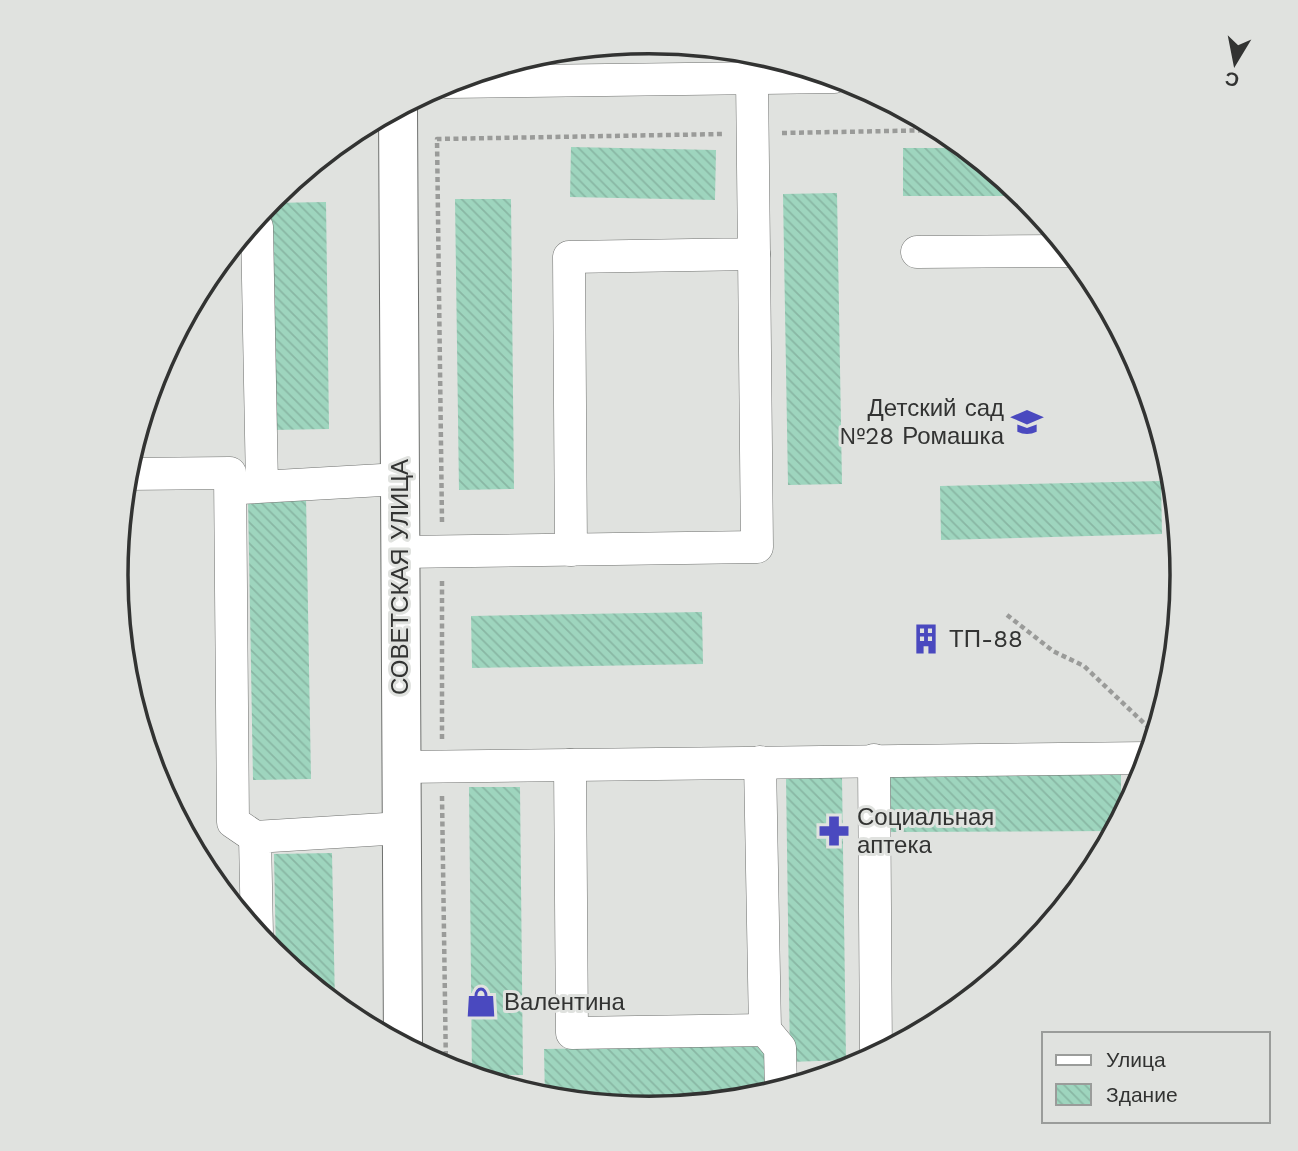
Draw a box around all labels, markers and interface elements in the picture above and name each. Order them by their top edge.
north arrow [1200,28,1270,98]
text: С [1223,67,1241,92]
place label: Детский сад №28 Ромашка [839,394,1005,450]
school or university icon: Детский сад №28 Ромашка [1010,405,1044,439]
street label: СОВЕТСКАЯ УЛИЦА [386,459,414,695]
building icon: ТП-88 [909,622,943,656]
place label: ТП-88 [949,625,1023,653]
place label: Социальная аптека [857,803,994,859]
pharmacy icon: Социальная аптека [817,814,851,848]
shop icon: Валентина [464,985,498,1019]
place label: Валентина [504,988,626,1016]
legend [1042,1032,1270,1123]
text: Улица [1106,1047,1166,1072]
text: Здание [1106,1082,1178,1107]

